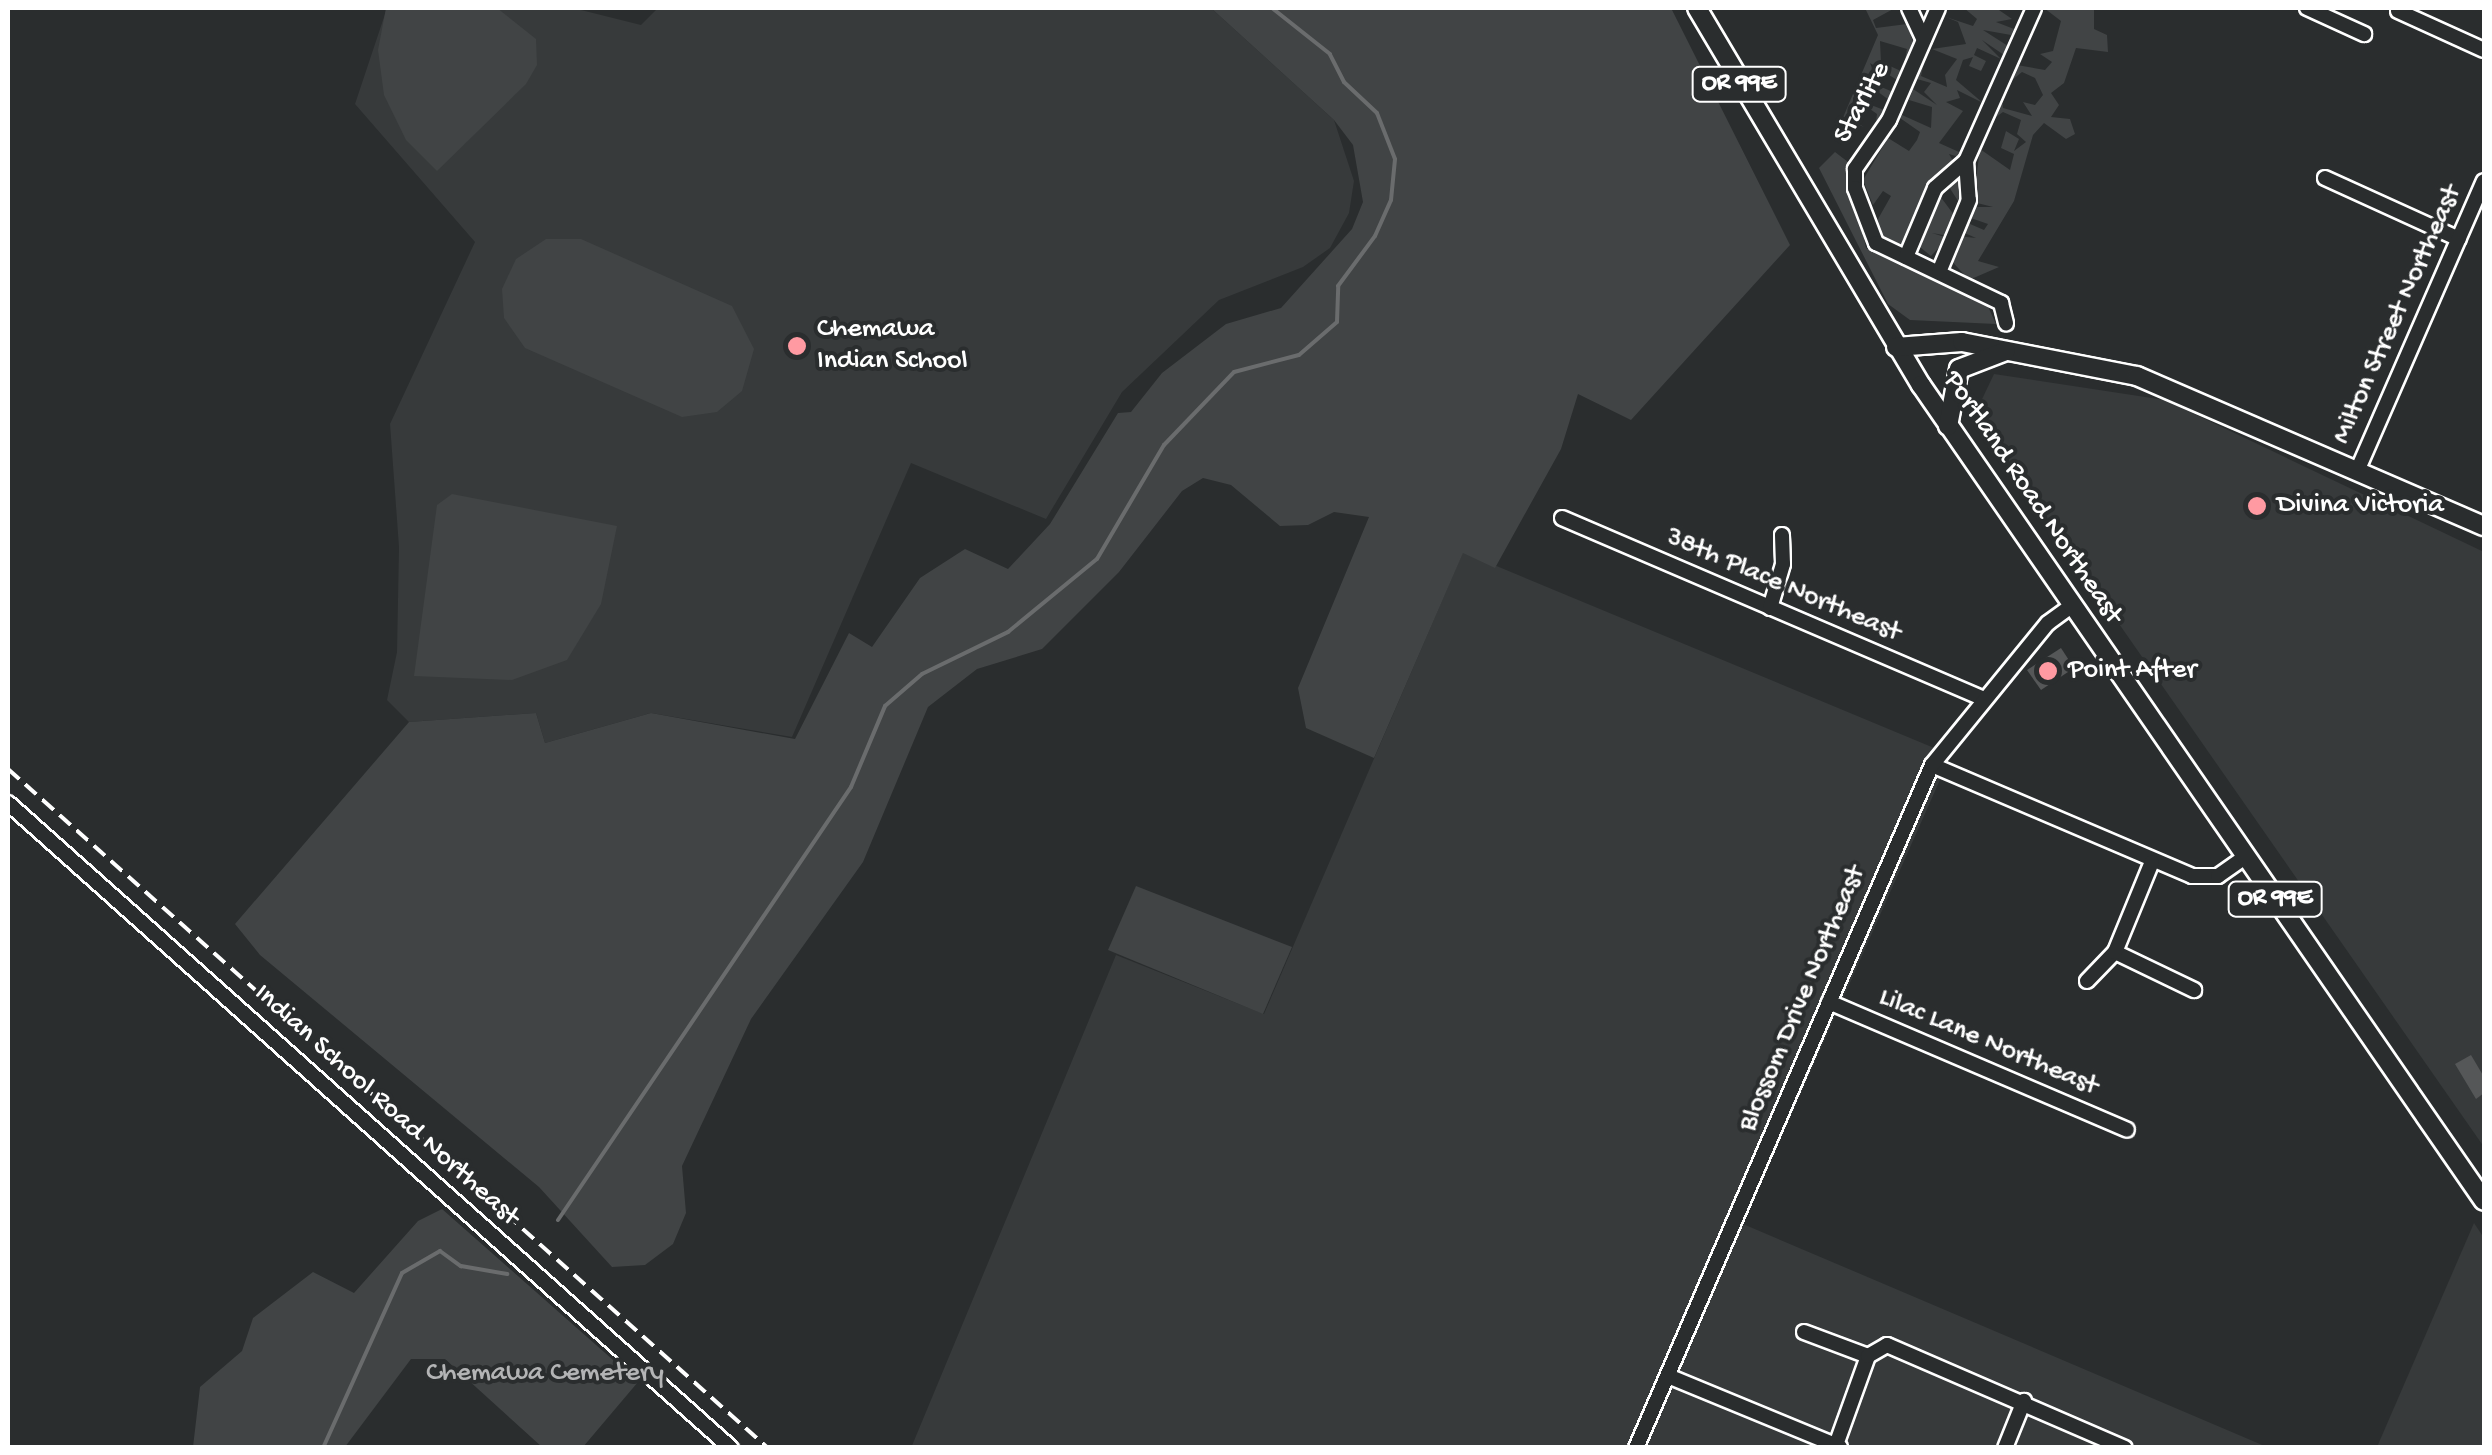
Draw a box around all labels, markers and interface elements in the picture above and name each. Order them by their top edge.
street label: Starlite [1827,56,1899,150]
road number: OR 99E [1692,64,1786,104]
street label: Milton Street Northeast [2326,180,2470,450]
place label: Chemawa Indian School [817,313,968,379]
marker: Chemawa Indian School [786,335,808,357]
street label: Portland Road Northeast [1935,365,2129,631]
place label: Divina Victoria [2277,489,2444,523]
marker: Divina Victoria [2246,495,2268,517]
street label: 38th Place Northeast [1661,521,1905,651]
place label: Point After [2068,654,2196,688]
marker: Point After [2037,660,2059,682]
street label: Blossom Drive Northeast [1732,861,1874,1137]
road number: OR 99E [2228,879,2322,919]
street label: Indian School Road Northeast [246,978,526,1234]
street label: Lilac Lane Northeast [1873,982,2103,1104]
park label: Chemawa Cemetery [426,1357,664,1391]

